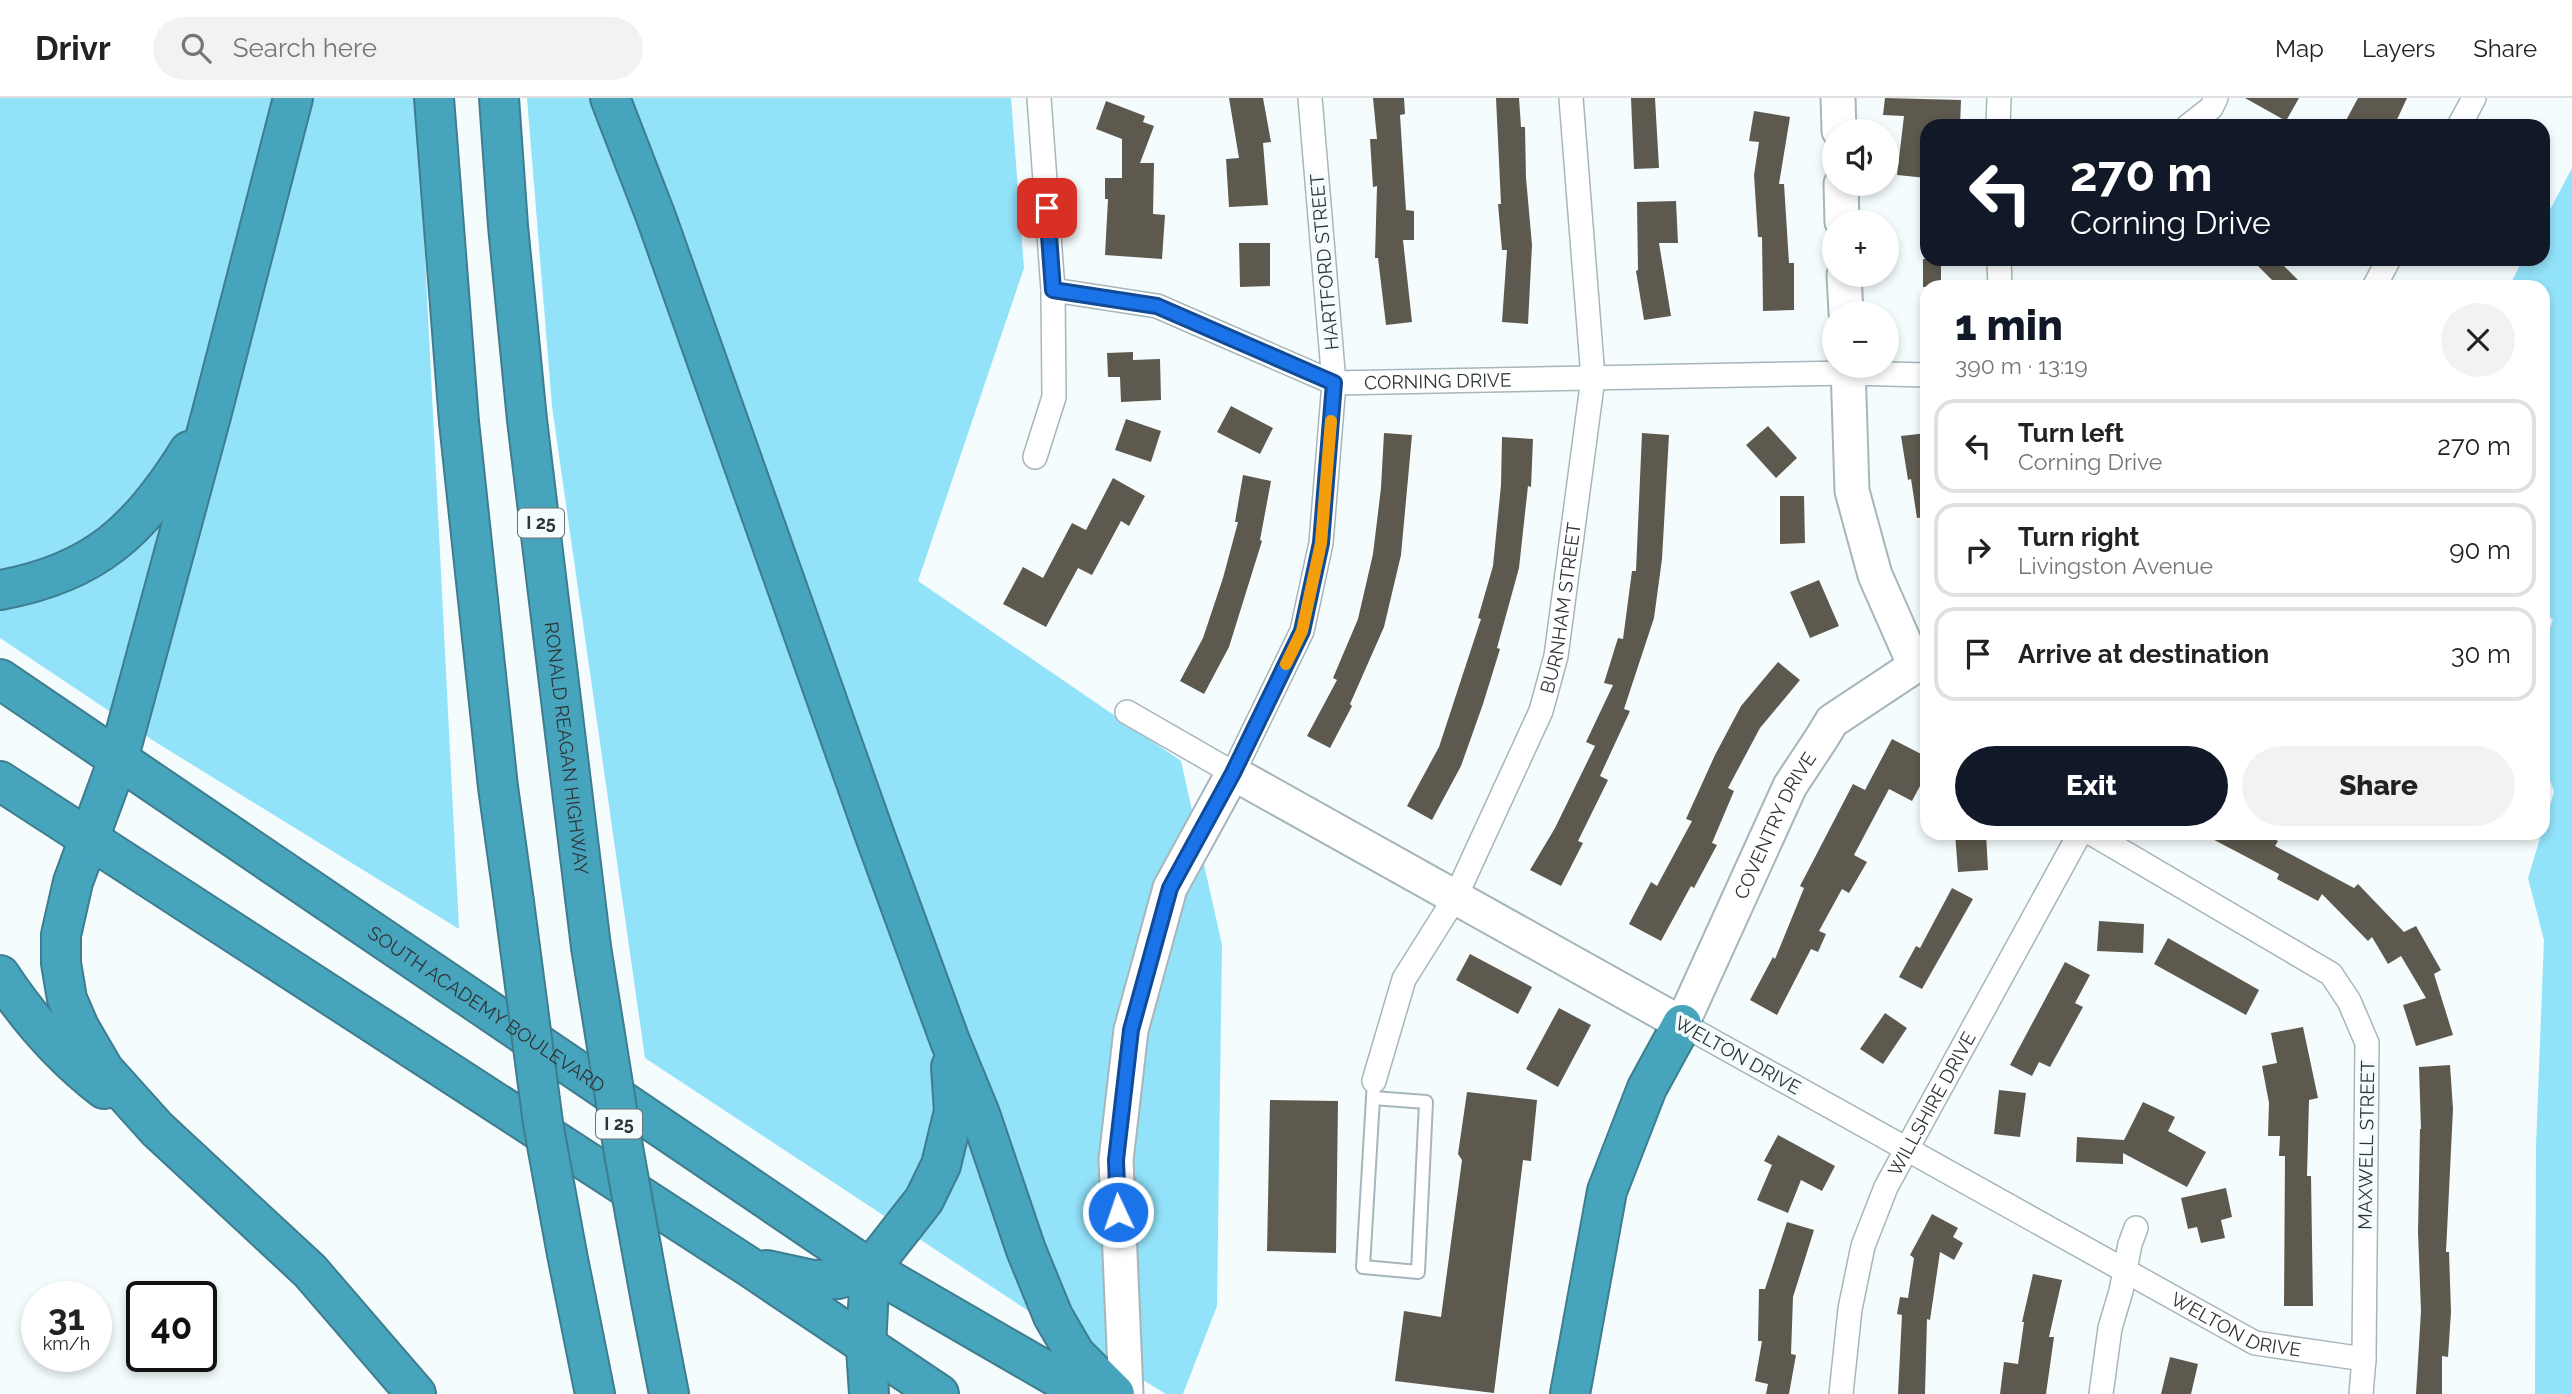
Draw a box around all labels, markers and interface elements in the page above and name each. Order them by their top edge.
search box [153,17,643,80]
text: Drivr [35,29,111,68]
icon: search [177,29,215,67]
text: Search here [233,33,377,63]
text: Map [2275,34,2324,63]
text: Layers [2362,34,2435,63]
text: Share [2473,34,2537,63]
map controls [1822,119,1899,378]
button: sound [1822,119,1899,196]
text: 270 m [2070,145,2213,202]
icon: left [1955,147,2046,238]
street label: HARTFORD STREET [1305,172,1343,351]
pin [1017,178,1077,238]
icon: arrive [1028,189,1066,227]
text: Corning Drive [2070,204,2271,241]
button: + [1822,210,1899,287]
button: − [1822,301,1899,378]
text: 1 min [1955,301,2063,350]
button: close [2441,303,2515,377]
text: 390 m · 13:19 [1955,352,2088,379]
street label: CORNING DRIVE [1364,369,1512,393]
text: Turn left [2018,418,2124,448]
icon: left [1959,427,1997,465]
text: 270 m [2437,431,2511,461]
text: Corning Drive [2018,448,2162,475]
road number: I 25 [518,508,564,538]
street label: BURNHAM STREET [1535,521,1585,696]
text: Turn right [2018,522,2139,552]
icon: right [1959,531,1997,569]
text: 90 m [2449,535,2511,565]
text: Livingston Avenue [2018,552,2213,579]
street label: RONALD REAGAN HIGHWAY [541,620,593,877]
icon: arrive [1959,635,1997,673]
text: Arrive at destination [2018,639,2269,669]
text: 30 m [2451,639,2511,669]
button: Exit [1955,746,2228,826]
button: Share [2242,746,2515,826]
street label: COVENTRY DRIVE [1729,748,1820,902]
street label: SOUTH ACADEMY BOULEVARD [364,921,609,1097]
street label: WELTON DRIVE [1671,1011,1805,1099]
street label: WILLSHIRE DRIVE [1883,1028,1980,1180]
street label: MAXWELL STREET [2354,1060,2378,1230]
road number: I 25 [596,1110,642,1139]
position arrow [1081,1175,1155,1249]
speed limit sign: 40 [126,1281,217,1372]
street label: WELTON DRIVE [2167,1288,2303,1361]
text: 31 [48,1297,85,1338]
text: km/h [43,1333,90,1354]

